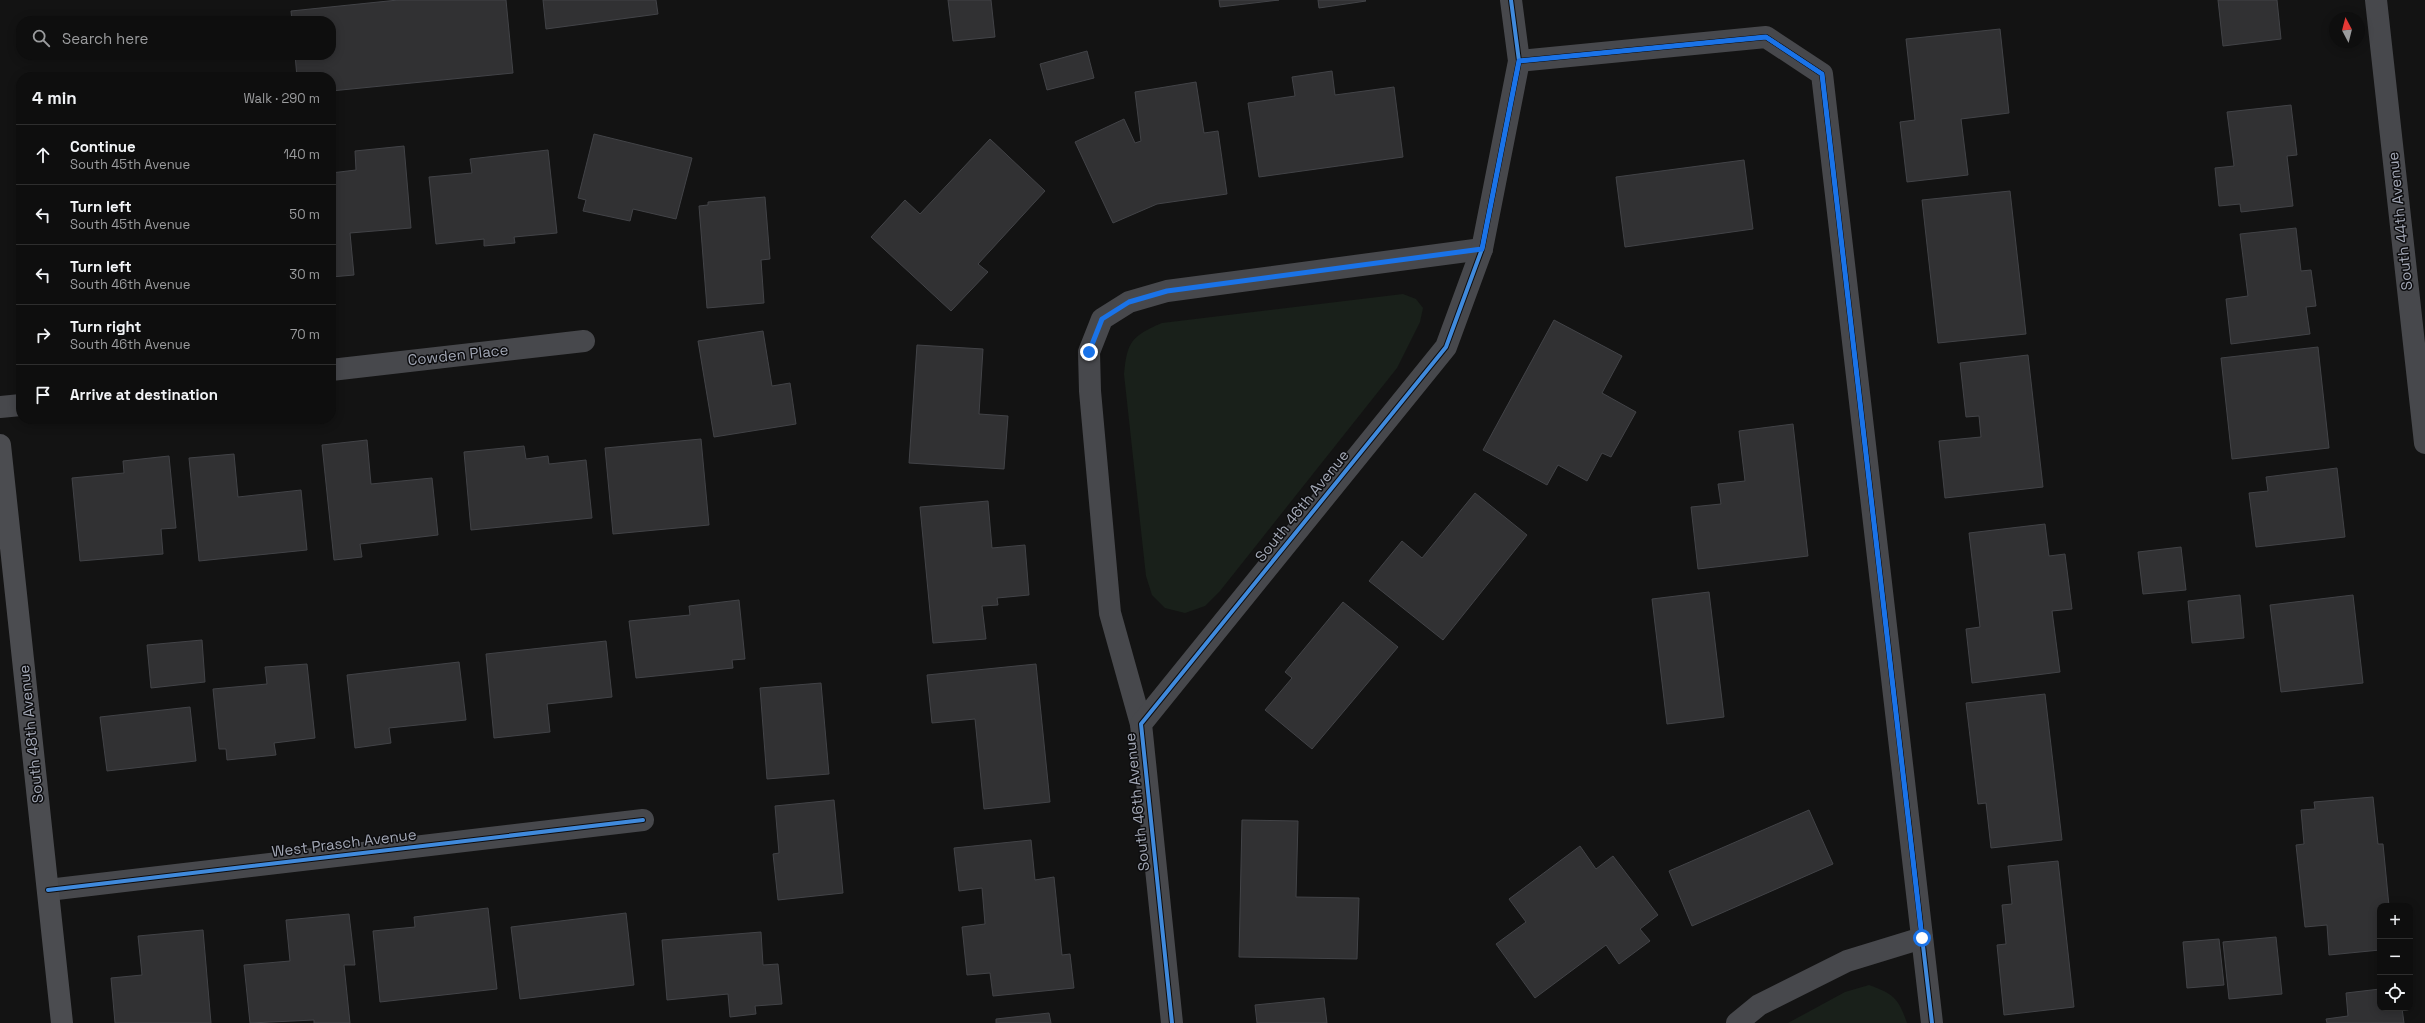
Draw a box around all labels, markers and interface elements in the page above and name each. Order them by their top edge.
north arrow [2329,12,2365,48]
search box [16,16,336,60]
icon: search [30,27,52,49]
text: Search here [62,29,148,48]
text: 4 min [32,87,77,109]
text: Walk · 290 m [243,90,320,107]
text: Continue [70,137,136,156]
icon: ahead [32,144,54,166]
text: 140 m [284,146,320,163]
street label: South 44th Avenue [2383,151,2416,291]
text: South 45th Avenue [70,156,190,173]
text: Turn left [70,197,132,216]
icon: left [32,204,54,226]
text: 50 m [289,206,320,223]
text: South 45th Avenue [70,216,190,233]
text: Turn left [70,257,132,276]
icon: left [32,264,54,286]
text: 30 m [289,266,320,283]
text: South 46th Avenue [70,276,190,293]
text: Turn right [70,317,141,336]
icon: right [32,324,54,346]
text: 70 m [290,326,320,343]
text: South 46th Avenue [70,336,190,353]
street label: Cowden Place [407,340,509,369]
route end [1080,343,1098,361]
icon: arrive [32,384,54,406]
text: Arrive at destination [70,385,218,404]
street label: South 46th Avenue [1251,446,1353,566]
street label: South 48th Avenue [14,664,47,804]
street label: South 46th Avenue [1120,732,1153,872]
street label: West Prasch Avenue [270,824,418,861]
map controls [2377,903,2413,1011]
button: + [2377,903,2413,939]
route start [1913,929,1931,947]
button: − [2377,939,2413,975]
button: locate [2377,975,2413,1011]

